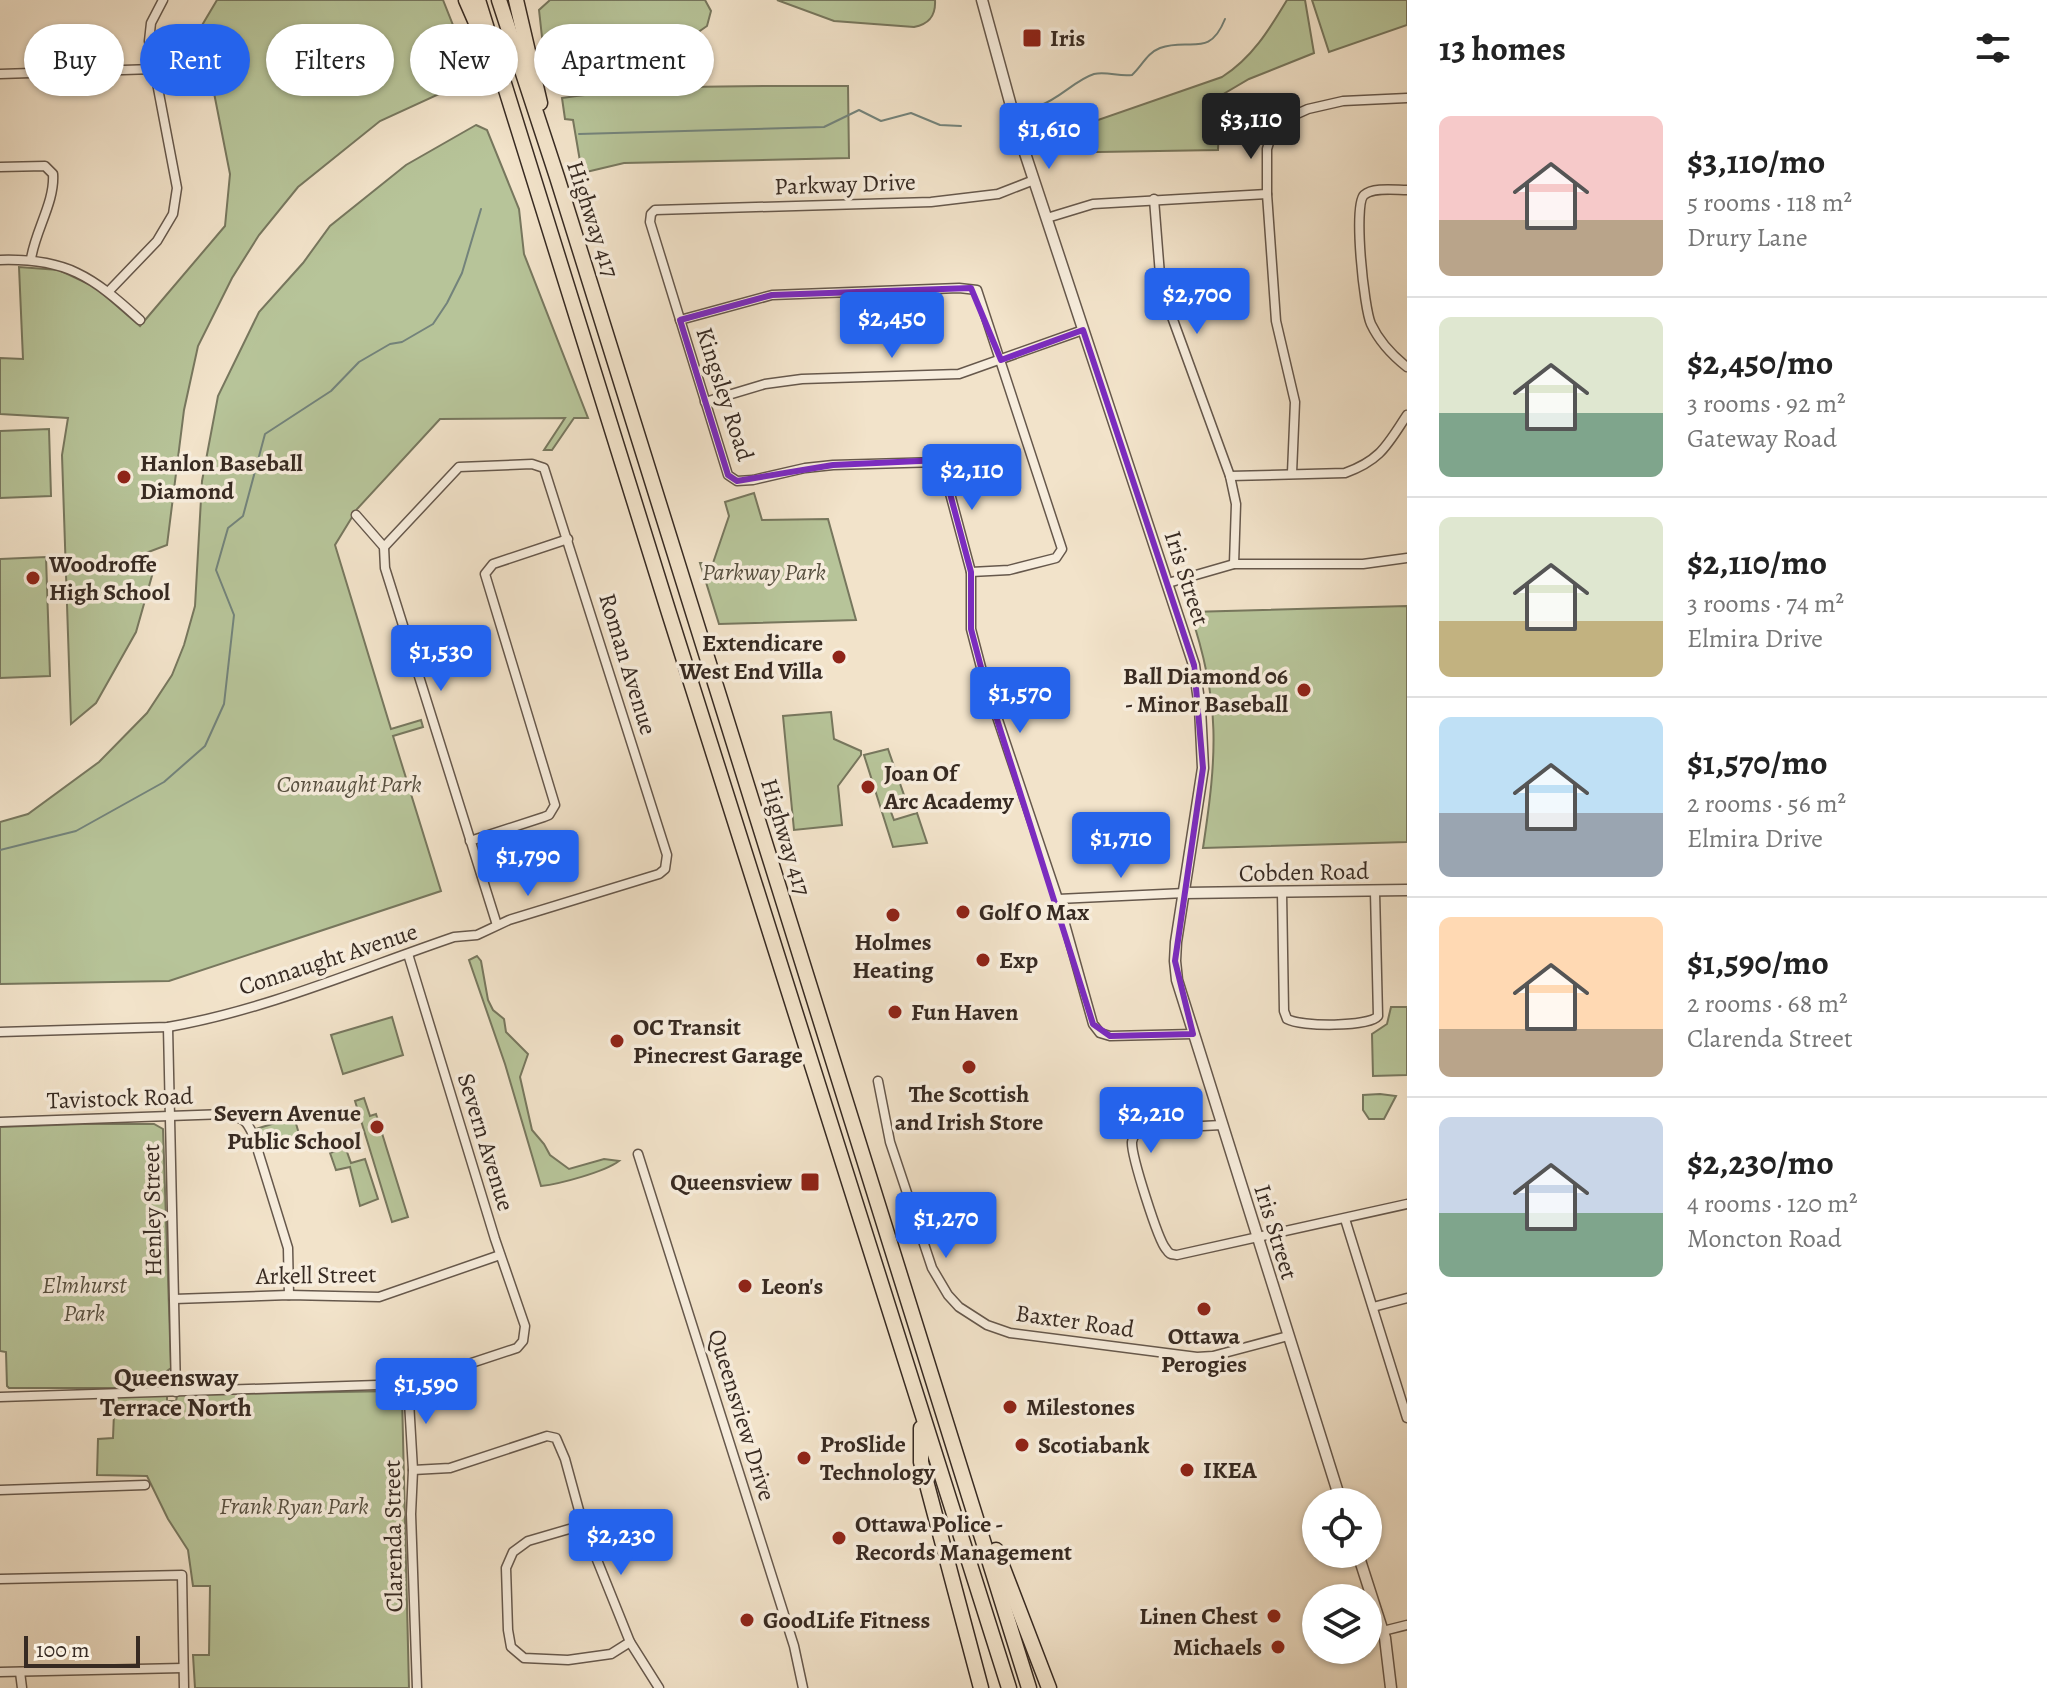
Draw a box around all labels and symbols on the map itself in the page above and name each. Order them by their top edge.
place label: Iris [1050,22,1085,54]
marker: Iris [1021,27,1043,49]
pin: $3,110 [1186,93,1316,161]
pin: $1,610 [984,103,1114,171]
street label: Highway 417 [559,157,627,282]
street label: Parkway Drive [774,166,916,202]
pin: $2,700 [1132,268,1262,336]
pin: $2,450 [827,292,957,360]
street label: Kingsley Road [688,323,762,465]
pin: $2,110 [907,444,1037,512]
place label: Hanlon Baseball Diamond [140,447,304,507]
marker: Hanlon Baseball Diamond [115,468,133,486]
street label: Iris Street [1157,527,1217,630]
place label: Woodroffe High School [48,548,171,608]
park label: Parkway Park [702,556,826,588]
marker: Woodroffe High School [24,569,42,587]
street label: Roman Avenue [591,589,665,739]
pin: $1,530 [376,625,506,693]
place label: Extendicare West End Villa [678,627,823,687]
marker: Extendicare West End Villa [830,648,848,666]
place label: Ball Diamond 06 - Minor Baseball [1123,660,1289,720]
pin: $1,570 [955,667,1085,735]
marker: Ball Diamond 06 - Minor Baseball [1295,681,1313,699]
place label: Joan Of Arc Academy [883,757,1015,817]
park label: Connaught Park [276,768,422,800]
street label: Highway 417 [753,775,819,900]
marker: Joan Of Arc Academy [859,778,877,796]
pin: $1,710 [1056,812,1186,880]
pin: $1,790 [463,830,593,898]
street label: Cobden Road [1239,855,1369,889]
place label: Golf O Max [979,896,1089,928]
marker: Golf O Max [954,903,972,921]
marker: Holmes Heating [884,906,902,924]
street label: Connaught Avenue [235,915,421,1003]
place label: Holmes Heating [853,926,934,986]
place label: Exp [999,944,1038,976]
marker: Exp [974,951,992,969]
place label: Fun Haven [911,996,1019,1028]
marker: Fun Haven [886,1003,904,1021]
place label: OC Transit Pinecrest Garage [633,1011,803,1071]
marker: OC Transit Pinecrest Garage [608,1032,626,1050]
marker: The Scottish and Irish Store [960,1058,978,1076]
street label: Severn Avenue [450,1069,522,1215]
place label: The Scottish and Irish Store [895,1078,1043,1138]
street label: Tavistock Road [46,1079,194,1117]
pin: $2,210 [1086,1087,1216,1155]
place label: Severn Avenue Public School [214,1097,362,1157]
marker: Severn Avenue Public School [368,1118,386,1136]
street label: Henley Street [135,1143,169,1277]
place label: Queensview [670,1166,792,1198]
marker: Queensview [799,1171,821,1193]
street label: Iris Street [1246,1181,1306,1284]
pin: $1,270 [881,1192,1011,1260]
street label: Arkell Street [255,1258,377,1292]
park label: Elmhurst Park [42,1269,127,1329]
place label: Leon's [761,1270,823,1302]
marker: Leon's [736,1277,754,1295]
street label: Baxter Road [1014,1297,1137,1345]
marker: Ottawa Perogies [1195,1300,1213,1318]
place label: Ottawa Perogies [1161,1320,1247,1380]
street label: Queensview Drive [701,1325,783,1505]
pin: $1,590 [361,1358,491,1426]
district label: Queensway Terrace North [100,1360,252,1425]
place label: Milestones [1026,1391,1135,1423]
marker: Milestones [1001,1398,1019,1416]
place label: ProSlide Technology [820,1428,936,1488]
place label: Scotiabank [1038,1429,1150,1461]
marker: Scotiabank [1013,1436,1031,1454]
marker: ProSlide Technology [795,1449,813,1467]
place label: IKEA [1203,1454,1258,1486]
street label: Clarenda Street [376,1459,410,1613]
marker: IKEA [1178,1461,1196,1479]
park label: Frank Ryan Park [219,1490,369,1522]
place label: Ottawa Police - Records Management [855,1508,1072,1568]
pin: $2,230 [556,1509,686,1577]
marker: Ottawa Police - Records Management [830,1529,848,1547]
place label: Linen Chest [1139,1600,1258,1632]
place label: GoodLife Fitness [763,1604,930,1636]
marker: Linen Chest [1265,1607,1283,1625]
marker: GoodLife Fitness [738,1611,756,1629]
place label: Michaels [1173,1631,1262,1663]
scale bar [24,1632,140,1668]
marker: Michaels [1269,1638,1287,1656]

